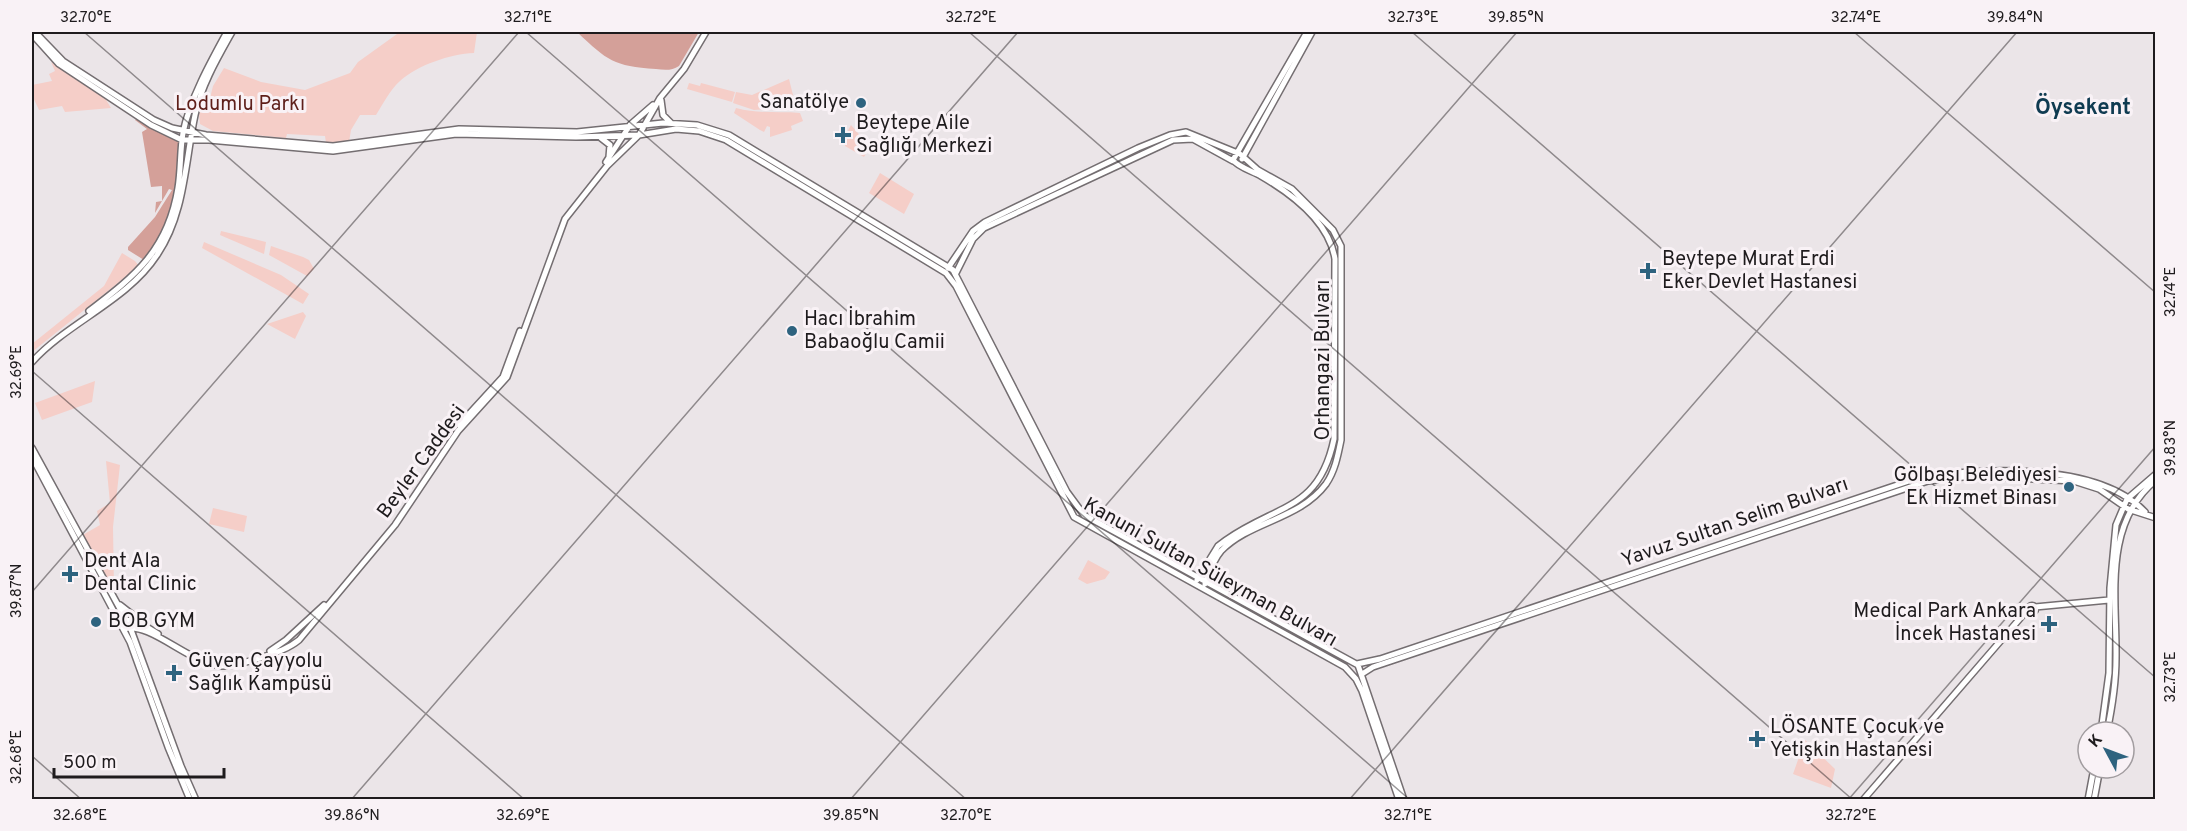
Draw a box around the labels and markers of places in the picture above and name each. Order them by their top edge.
place label: Sanatölye [760,90,849,116]
marker: Sanatölye [854,96,868,110]
place label: Beytepe Aile Sağlığı Merkezi [856,111,992,160]
marker: Beytepe Aile Sağlığı Merkezi [834,126,852,144]
place label: Beytepe Murat Erdi Eker Devlet Hastanesi [1662,247,1857,296]
marker: Beytepe Murat Erdi Eker Devlet Hastanesi [1639,262,1657,280]
place label: Hacı İbrahim Babaoğlu Camii [804,306,945,356]
marker: Hacı İbrahim Babaoğlu Camii [785,324,799,338]
place label: Gölbaşı Belediyesi Ek Hizmet Binası [1893,463,2057,512]
marker: Gölbaşı Belediyesi Ek Hizmet Binası [2062,480,2076,494]
place label: Dent Ala Dental Clinic [84,549,197,598]
marker: Dent Ala Dental Clinic [61,565,79,583]
place label: Medical Park Ankara İncek Hastanesi [1853,599,2036,648]
place label: BOB GYM [108,609,195,635]
marker: BOB GYM [89,615,103,629]
marker: Medical Park Ankara İncek Hastanesi [2040,615,2058,633]
place label: Güven Çayyolu Sağlık Kampüsü [188,649,332,698]
marker: Güven Çayyolu Sağlık Kampüsü [165,664,183,682]
place label: LÖSANTE Çocuk ve Yetişkin Hastanesi [1770,714,1944,764]
marker: LÖSANTE Çocuk ve Yetişkin Hastanesi [1748,730,1766,748]

